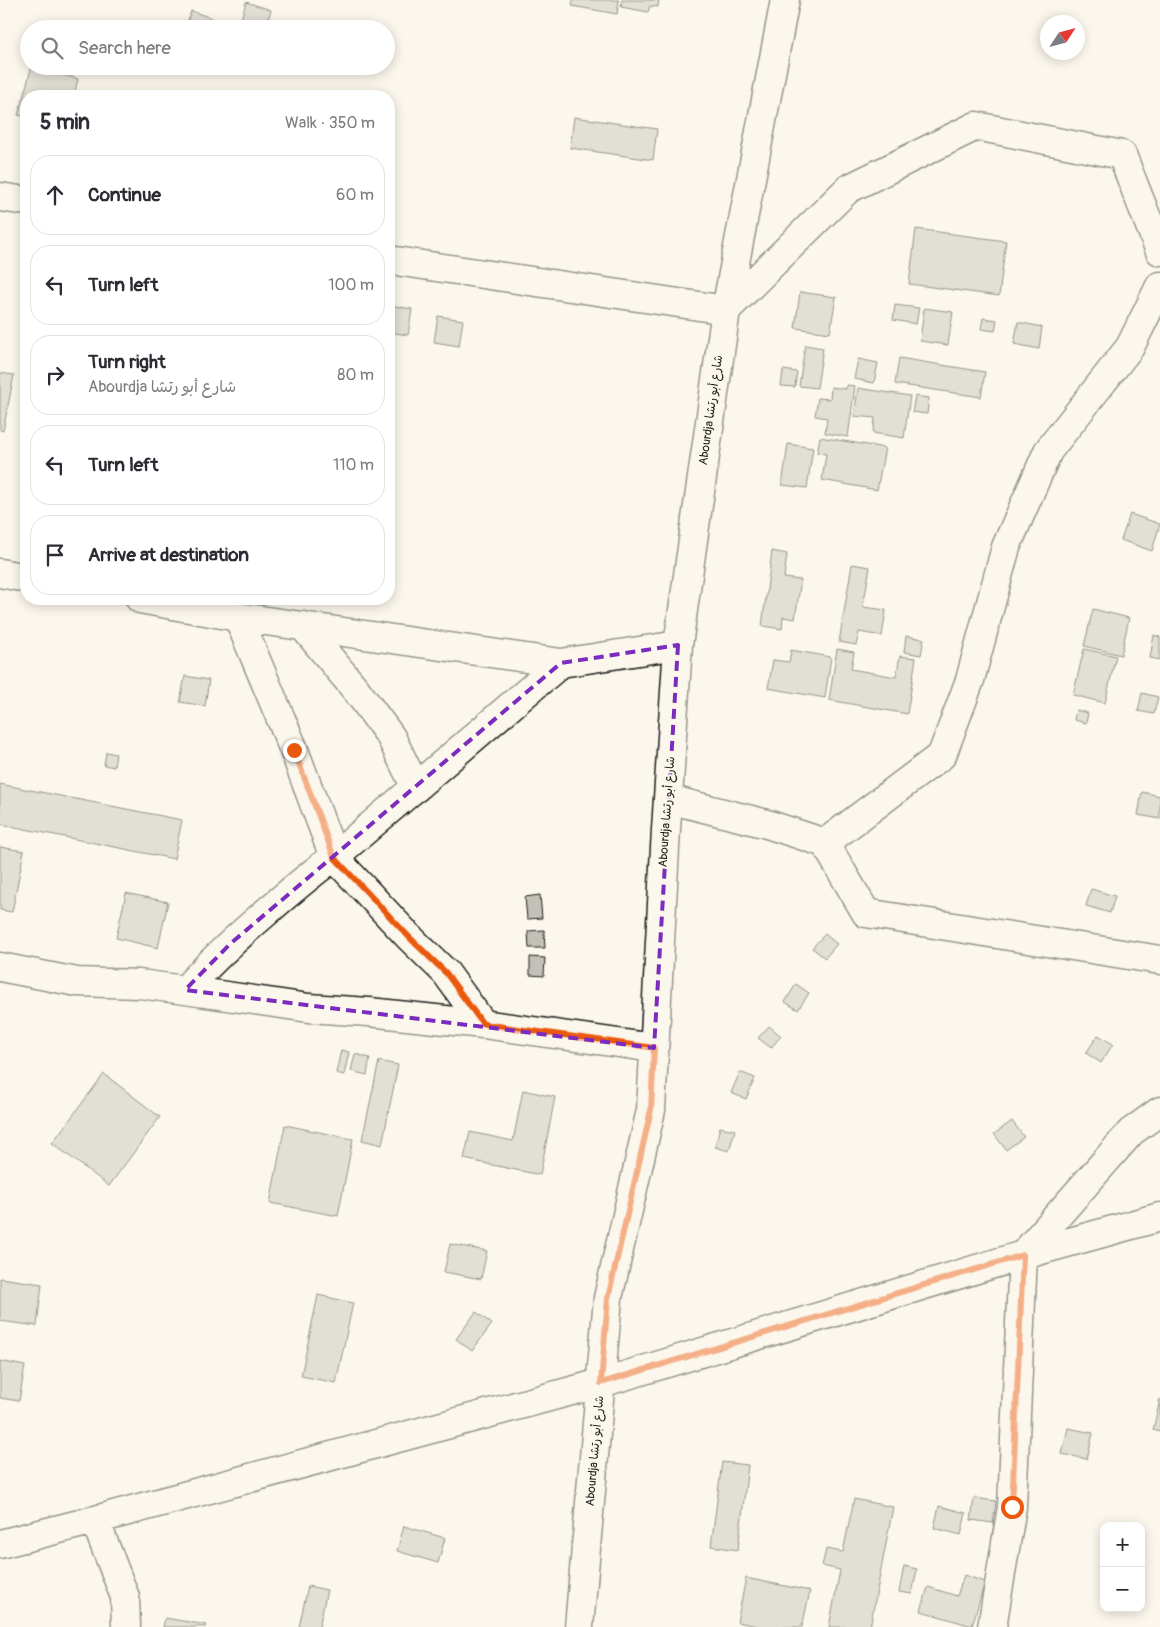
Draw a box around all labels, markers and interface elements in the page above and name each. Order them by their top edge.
north arrow [1040,15,1085,60]
search box [20,20,395,75]
icon: search [38,34,66,62]
text: Search here [78,36,171,60]
text: 5 min [40,109,90,136]
text: Walk · 350 m [285,113,375,133]
icon: ahead [41,181,69,209]
text: Continue [88,183,161,207]
text: 60 m [336,185,374,205]
icon: left [41,271,69,299]
text: Turn left [88,273,158,297]
text: 100 m [328,275,374,295]
text: Turn right [88,350,166,374]
street label: Abourdja شارع أبو رتشا [696,354,727,466]
icon: right [41,361,69,389]
text: 80 m [337,365,374,385]
text: Abourdja شارع أبو رتشا [88,377,236,397]
icon: left [41,451,69,479]
text: Turn left [88,453,158,477]
text: 110 m [333,455,374,475]
icon: arrive [41,541,69,569]
text: Arrive at destination [88,543,249,567]
route end [283,739,306,762]
street label: Abourdja شارع أبو رتشا [656,756,679,868]
street label: Abourdja شارع أبو رتشا [583,1395,608,1507]
route start [1001,1496,1024,1519]
map controls [1100,1522,1145,1612]
button: + [1100,1522,1145,1567]
button: − [1100,1567,1145,1612]

